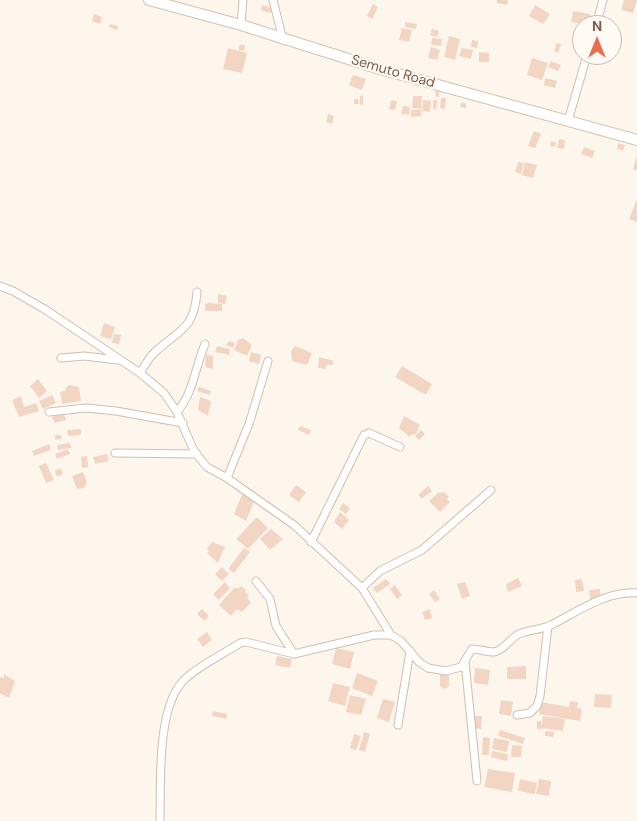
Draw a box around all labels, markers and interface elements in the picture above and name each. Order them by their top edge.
north arrow [572,15,622,65]
text: N [592,17,602,35]
street label: Semuto Road [349,52,437,92]

